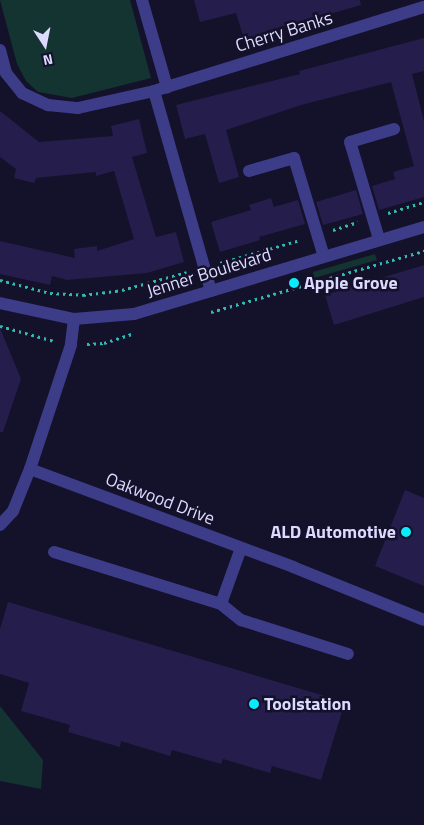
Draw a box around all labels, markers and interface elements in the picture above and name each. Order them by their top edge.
street label: Cherry Banks [233,7,335,57]
north arrow [20,20,70,70]
text: N [41,49,55,71]
street label: Jenner Boulevard [144,244,274,302]
place label: Apple Grove [304,272,398,294]
marker: Apple Grove [288,277,300,289]
street label: Oakwood Drive [102,468,218,530]
place label: ALD Automotive [270,521,396,543]
marker: ALD Automotive [400,526,412,538]
place label: Toolstation [264,693,351,715]
marker: Toolstation [248,698,260,710]

